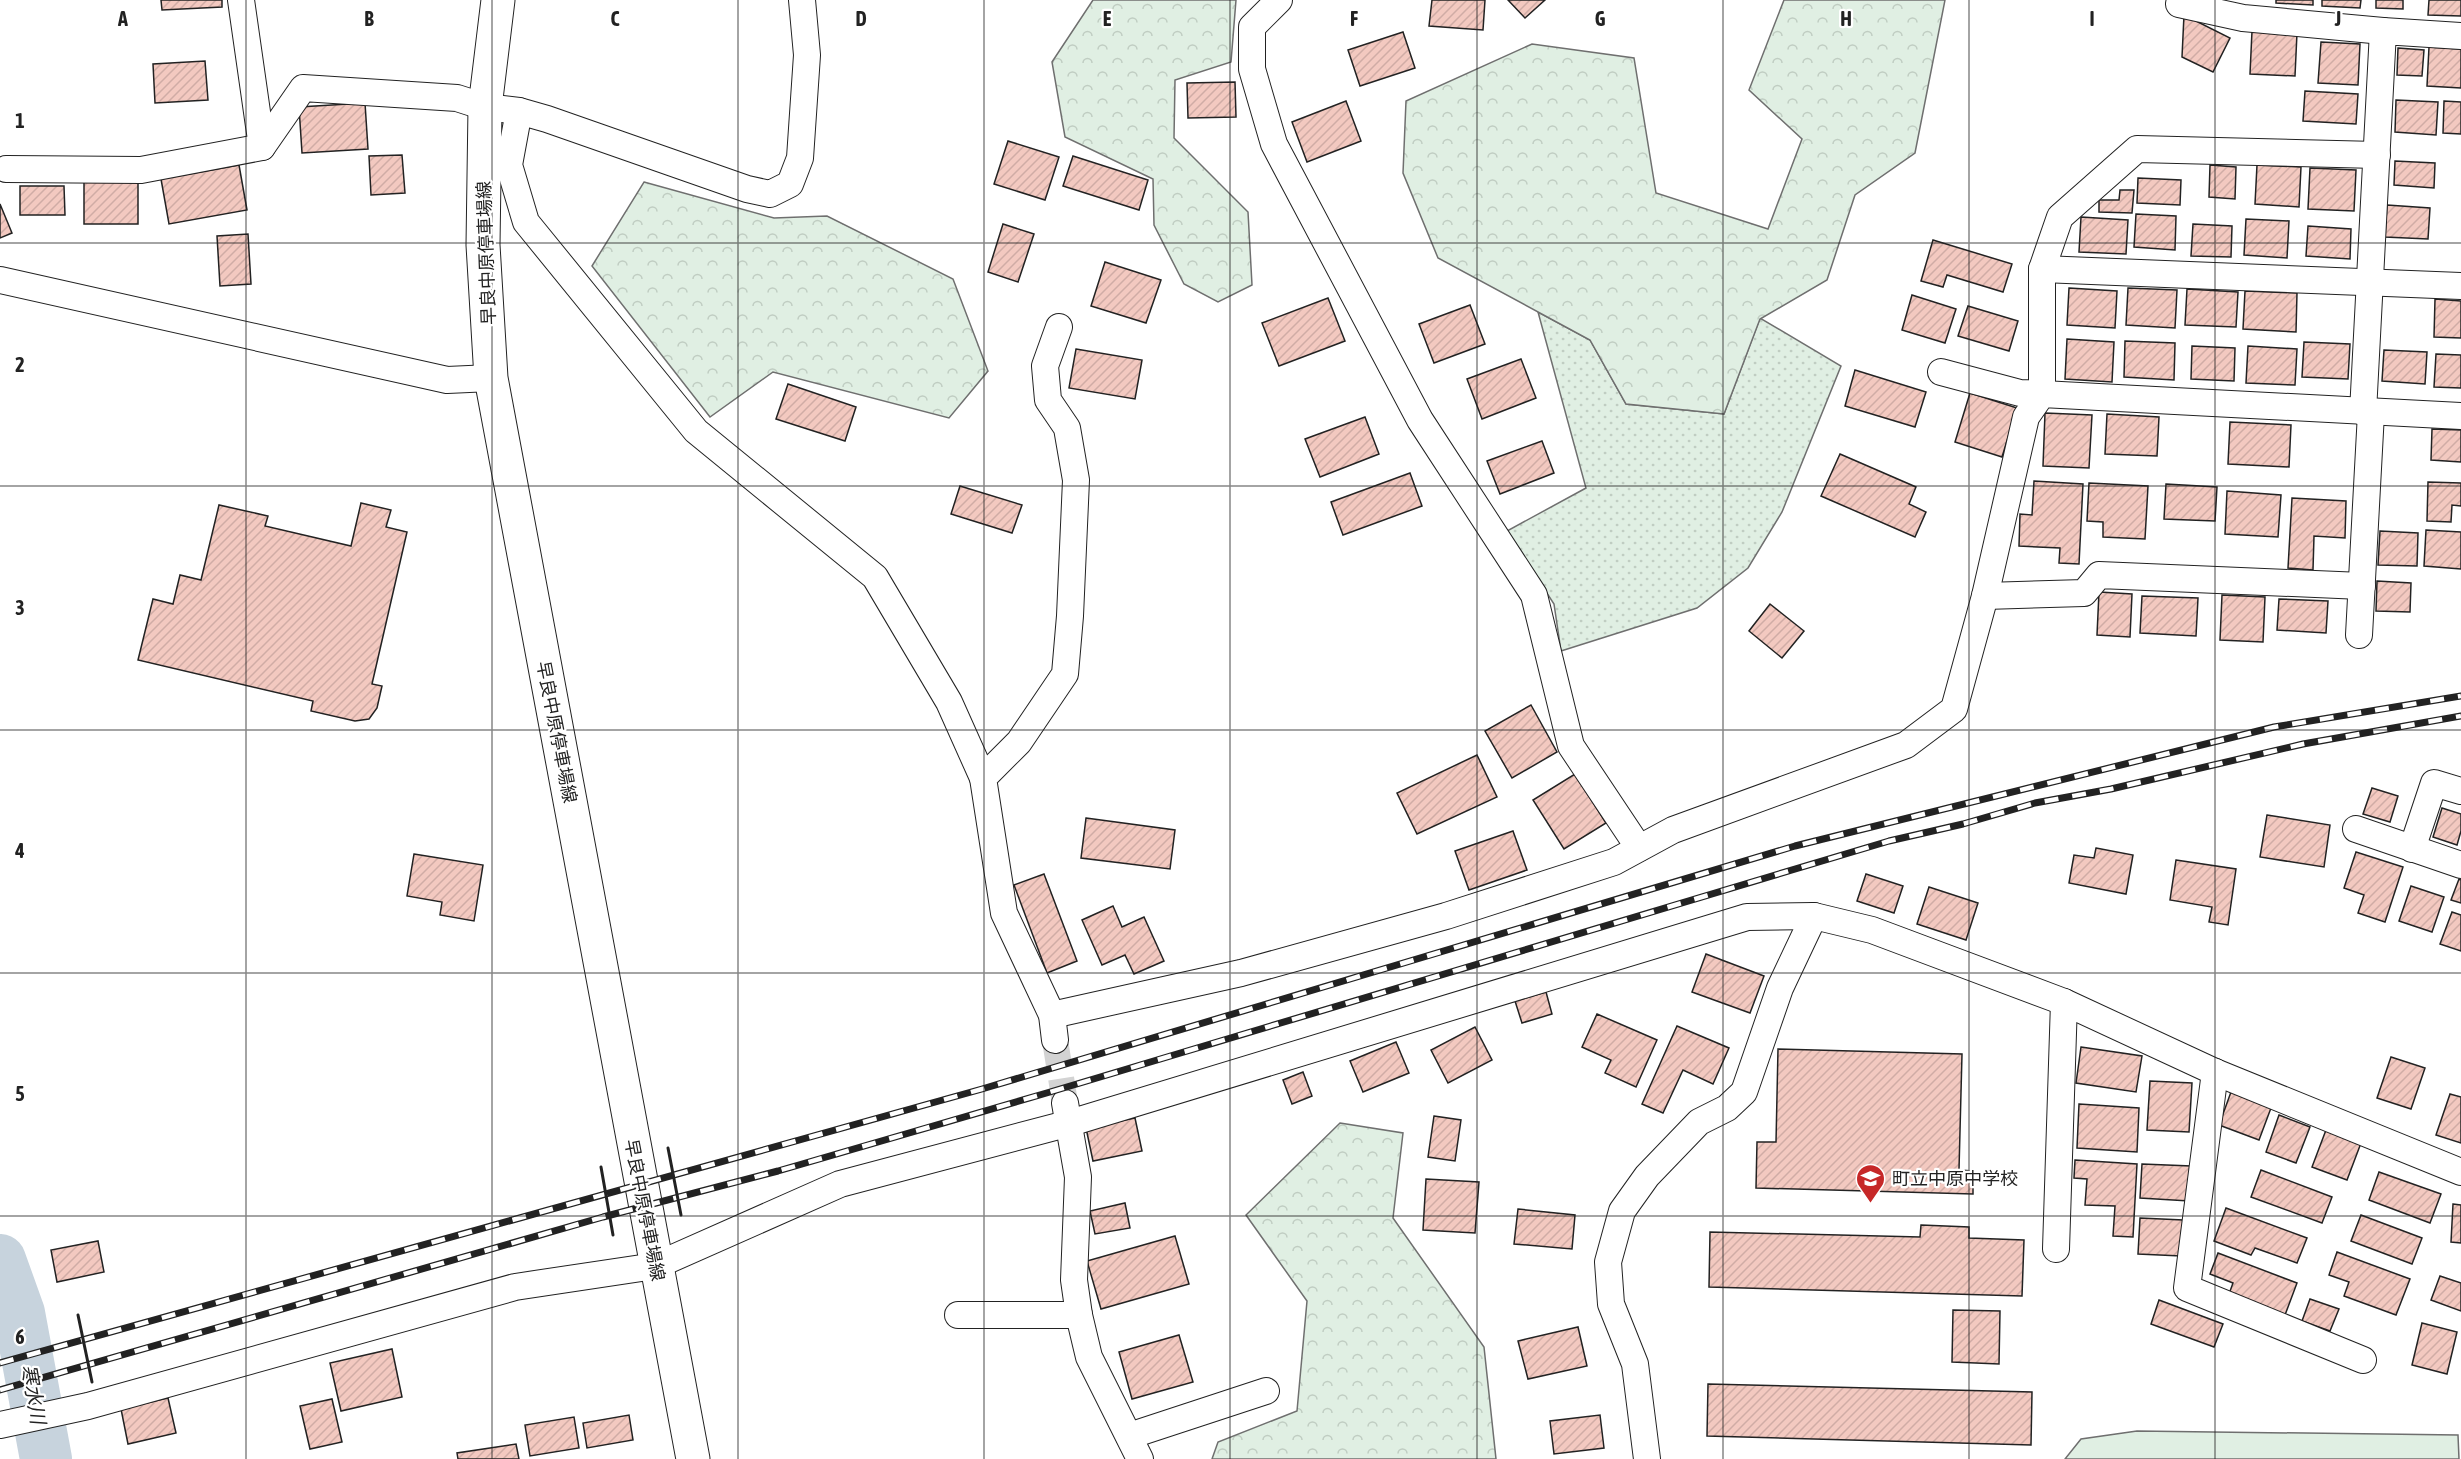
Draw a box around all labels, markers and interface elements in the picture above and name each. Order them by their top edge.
text: A [117,7,128,30]
text: B [364,7,374,30]
text: C [611,7,620,30]
text: D [855,7,867,30]
text: E [1103,7,1112,30]
text: F [1350,7,1358,30]
text: G [1595,7,1606,30]
text: H [1840,7,1852,30]
text: I [2089,7,2095,30]
text: J [2334,7,2341,30]
text: 1 [15,109,25,132]
street label: 早良中原停車場線 [473,181,499,325]
text: 2 [15,353,25,376]
text: 3 [15,596,25,619]
street label: 早良中原停車場線 [533,659,581,805]
text: 4 [14,839,25,862]
text: 5 [15,1082,25,1105]
street label: 早良中原停車場線 [621,1137,669,1283]
school or university icon: 町立中原中学校 [1855,1162,1887,1204]
place label: 町立中原中学校 [1892,1168,2018,1189]
text: 6 [15,1325,25,1348]
water label: 寒水川 [17,1362,51,1428]

